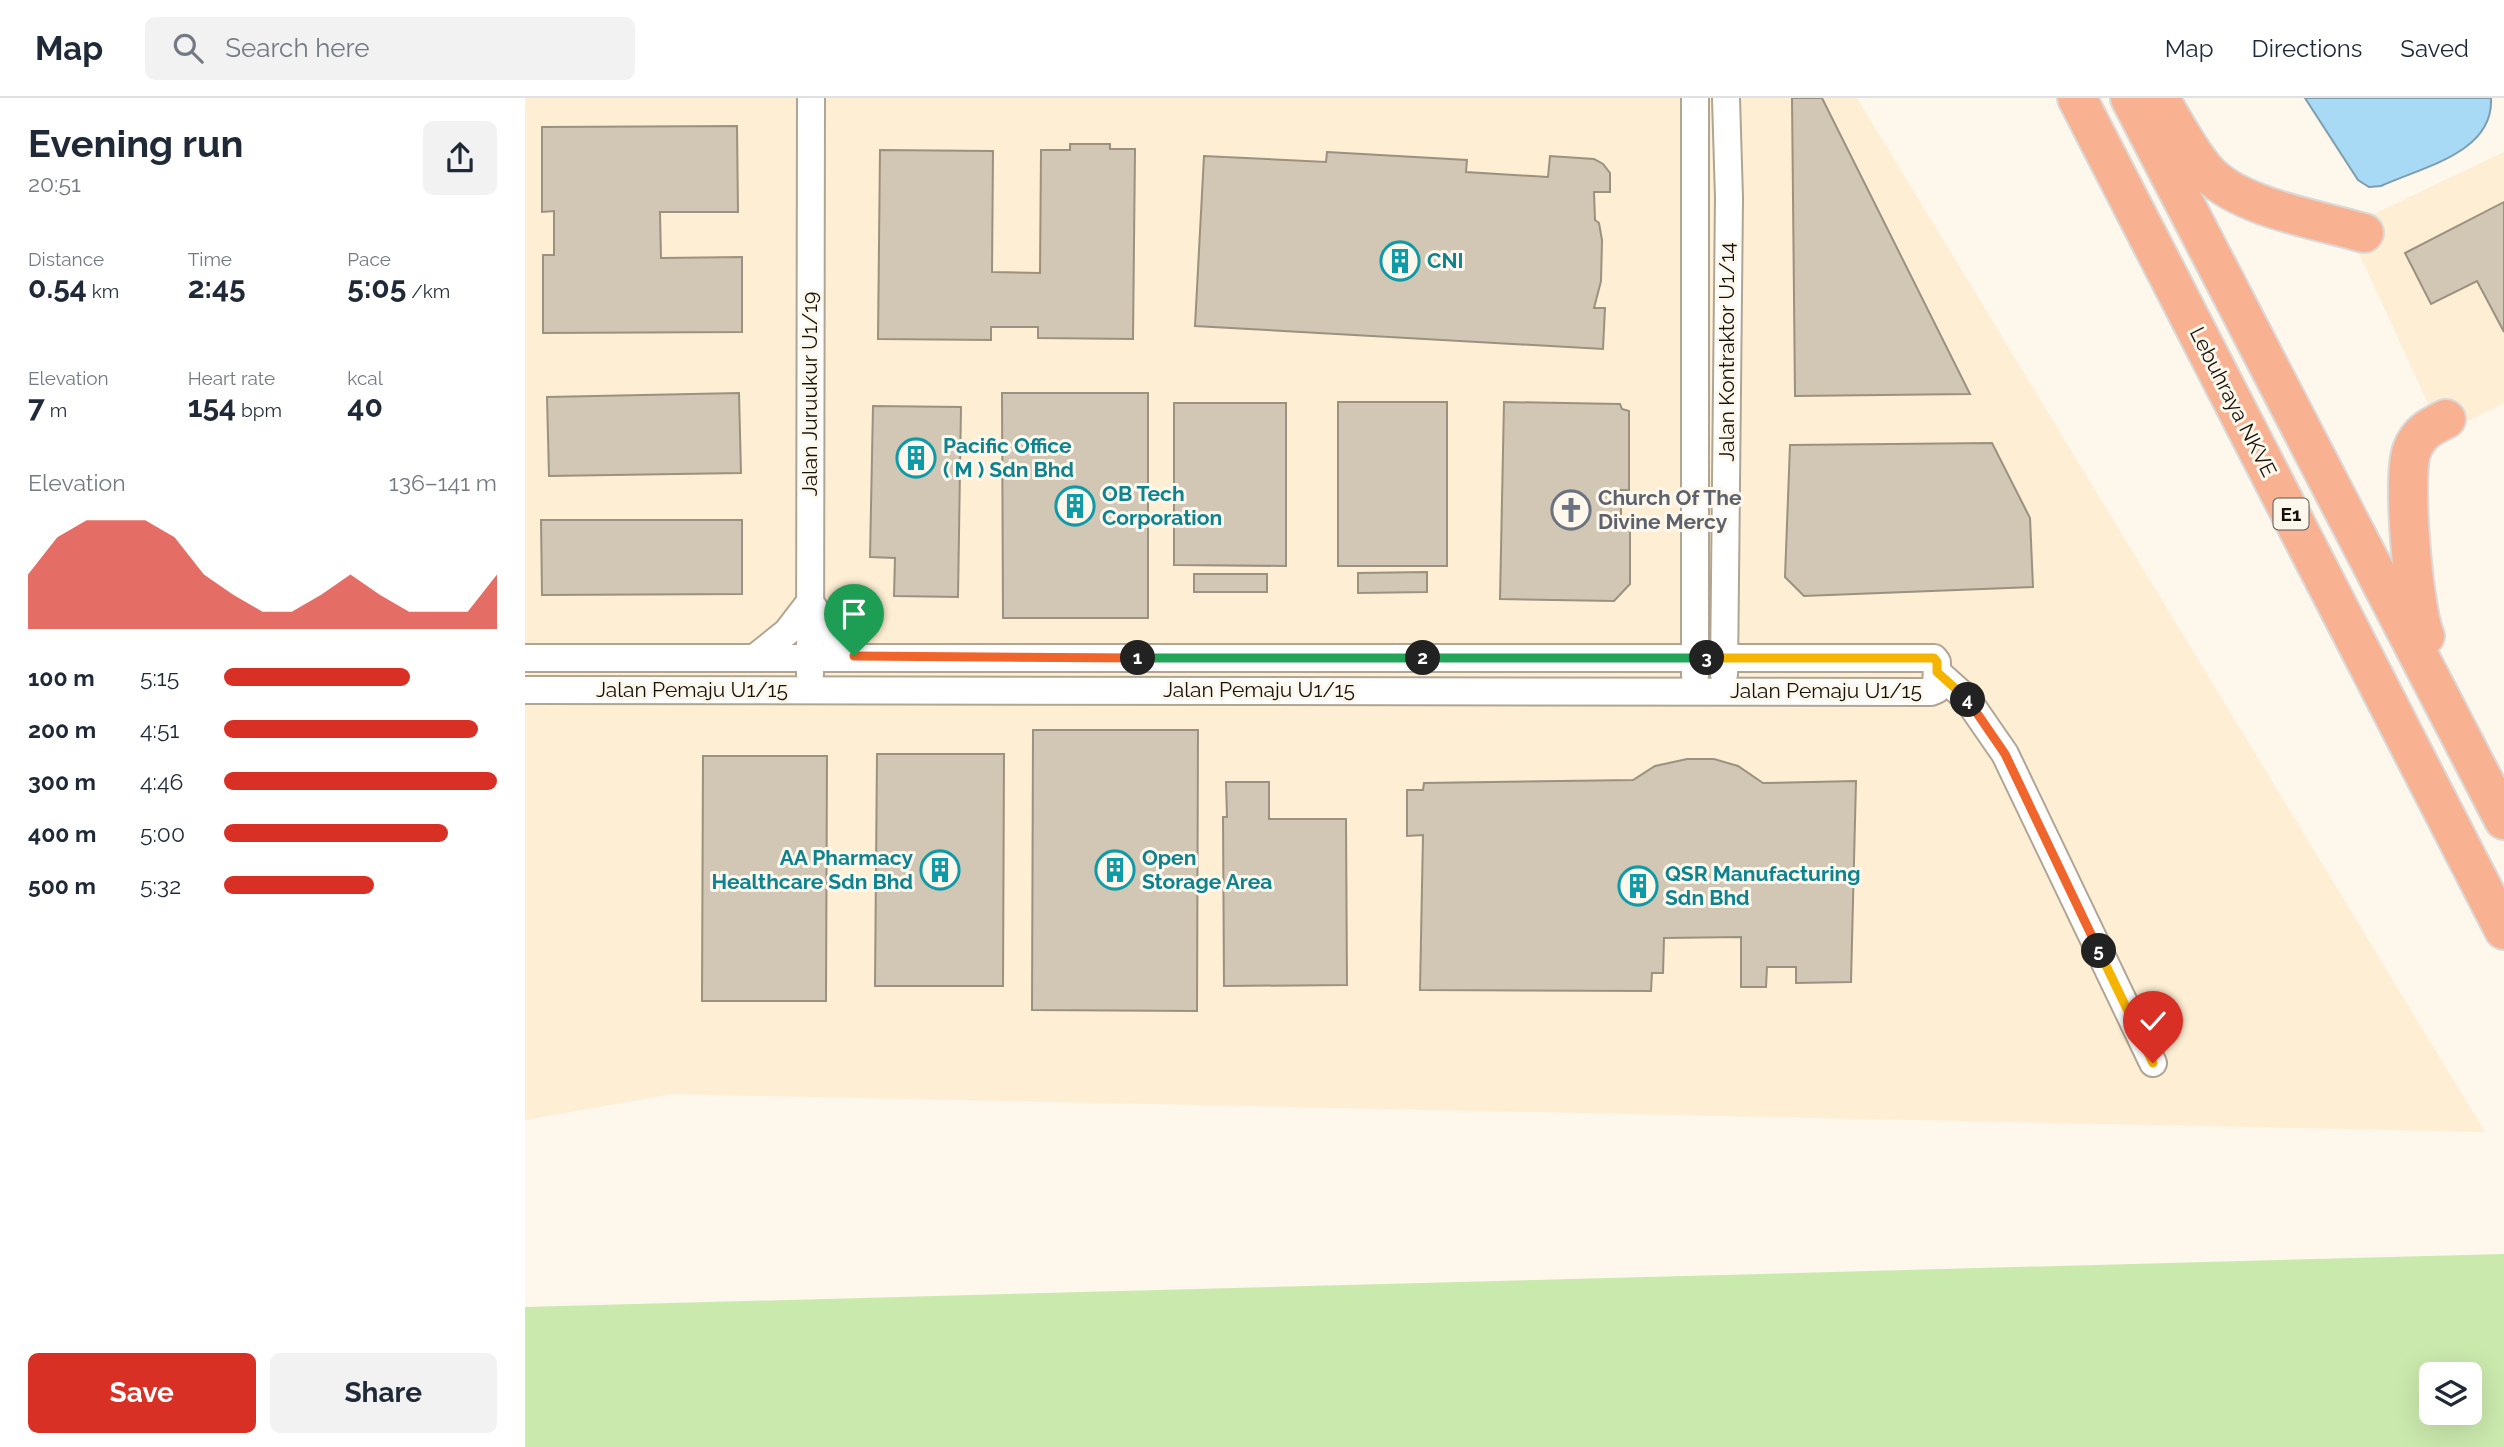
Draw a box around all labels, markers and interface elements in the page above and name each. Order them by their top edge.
search box [145,17,635,80]
text: Map [35,29,103,68]
icon: search [169,29,207,67]
text: Search here [225,33,370,63]
text: Map [2165,34,2214,63]
text: Directions [2252,34,2362,63]
text: Saved [2400,34,2469,63]
text: Evening run [28,121,243,166]
button: share [423,121,497,195]
text: 20:51 [28,170,81,197]
building icon: CNI [1379,240,1421,282]
street label: Jalan Kontraktor U1/14 [1714,242,1739,462]
text: Distance [28,248,104,270]
text: Time [188,248,232,270]
text: Pace [347,248,391,270]
place label: CNI [1427,248,1463,273]
text: 0.54 [28,270,87,305]
text: 2:45 [188,270,246,305]
text: 5:05 [347,270,406,305]
text: km [87,280,119,302]
text: /km [406,280,450,302]
street label: Jalan Juruukur U1/19 [797,292,822,496]
street label: Lebuhraya NKVE [2185,323,2282,481]
text: Elevation [28,367,109,389]
text: Heart rate [188,367,275,389]
text: kcal [347,367,383,389]
text: 7 [28,389,45,424]
text: 154 [188,389,236,424]
text: 40 [347,389,383,424]
text: m [45,399,67,421]
text: bpm [236,399,282,421]
place label: Pacific Office ( M ) Sdn Bhd [943,433,1074,482]
building icon: Pacific Office ( M ) Sdn Bhd [895,437,937,479]
text: Elevation [28,469,126,496]
text: 136–141 m [389,469,497,496]
place label: OB Tech Corporation [1102,481,1222,530]
building icon: OB Tech Corporation [1054,485,1096,527]
place label: Church Of The Divine Mercy [1598,485,1742,534]
church icon: Church Of The Divine Mercy [1550,489,1592,531]
road number: E1 [2273,498,2309,530]
pin [824,584,884,656]
icon: arrive [835,595,873,633]
pin: 1 [1121,640,1155,676]
pin: 2 [1405,640,1441,676]
pin: 3 [1689,640,1725,676]
text: 1 [1133,646,1142,668]
text: 2 [1417,646,1428,668]
text: 3 [1701,646,1712,668]
text: 100 m [28,664,95,691]
text: 5:15 [140,664,179,691]
street label: Jalan Pemaju U1/15 [596,677,788,702]
street label: Jalan Pemaju U1/15 [1163,677,1355,702]
street label: Jalan Pemaju U1/15 [1730,678,1922,703]
pin: 4 [1951,682,1985,718]
text: 4 [1962,688,1973,710]
text: 200 m [28,716,96,743]
text: 4:51 [140,716,179,743]
text: 300 m [28,768,96,795]
text: 4:46 [140,768,183,795]
text: 400 m [28,820,96,847]
text: 5:00 [140,820,185,847]
place label: AA Pharmacy Healthcare Sdn Bhd [711,845,913,894]
place label: Open Storage Area [1142,845,1272,894]
building icon: AA Pharmacy Healthcare Sdn Bhd [919,849,961,891]
building icon: Open Storage Area [1094,849,1136,891]
place label: QSR Manufacturing Sdn Bhd [1665,861,1861,910]
building icon: QSR Manufacturing Sdn Bhd [1617,865,1659,907]
text: 500 m [28,872,96,899]
text: 5:32 [140,872,181,899]
pin: 5 [2081,934,2117,968]
text: 5 [2093,939,2104,961]
pin [2123,991,2183,1063]
icon: check [2134,1002,2172,1040]
button: Save [28,1353,256,1433]
button: Share [270,1353,497,1433]
map controls [2419,1362,2482,1425]
button: layers [2419,1362,2482,1425]

